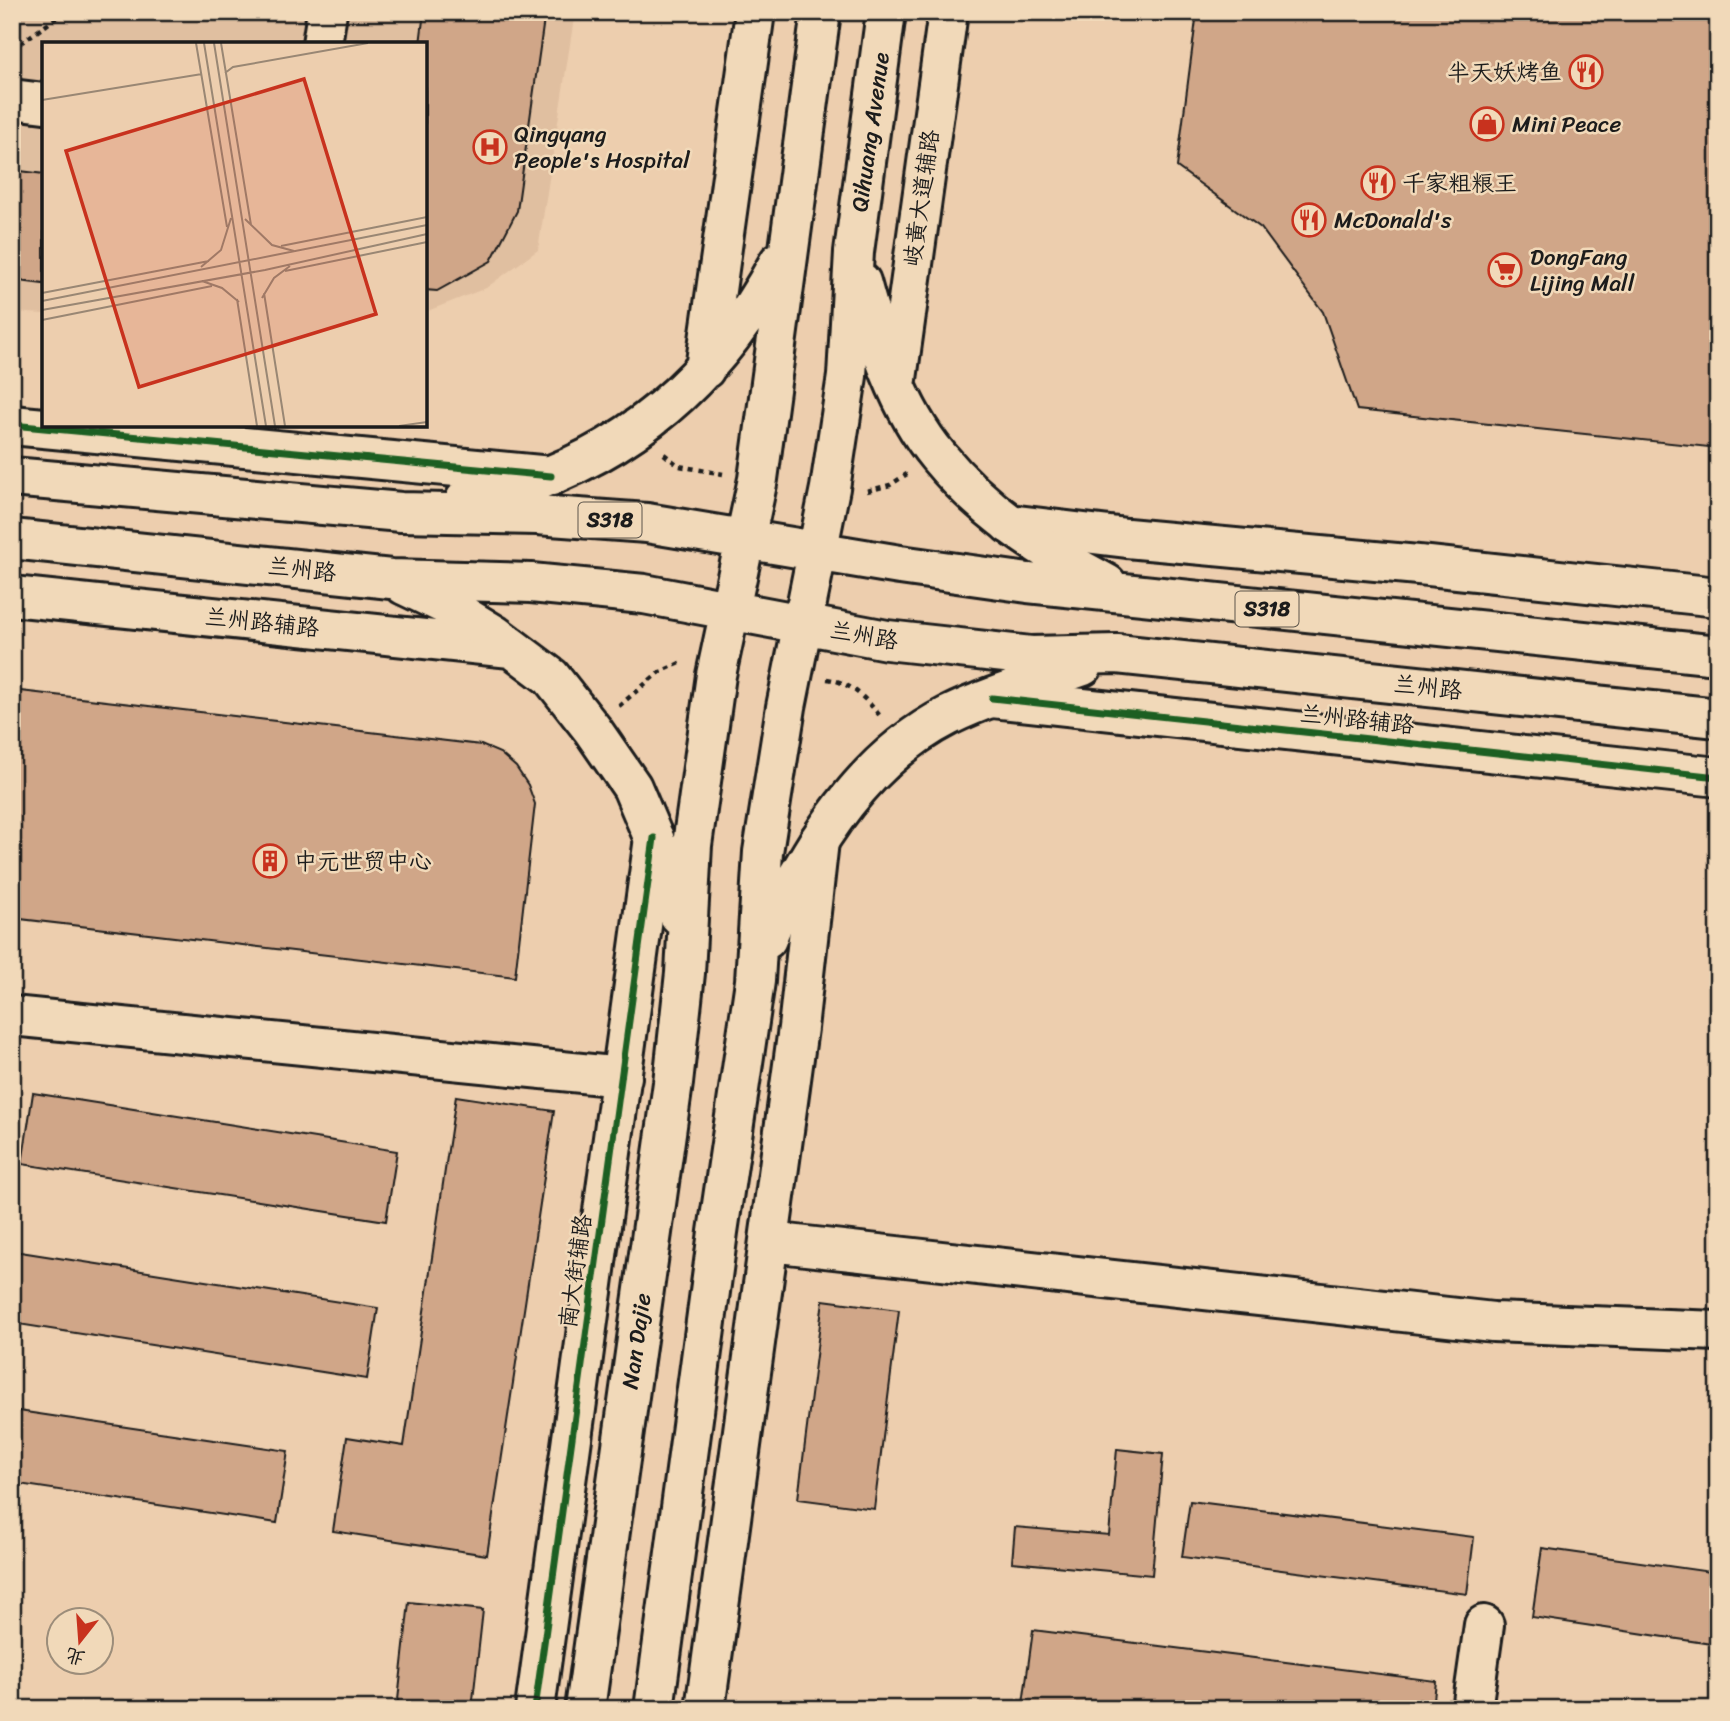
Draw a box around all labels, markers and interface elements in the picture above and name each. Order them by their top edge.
inset map [42,42,427,427]
street label: Qihuang Avenue [839,50,902,214]
place label: 半天妖烤鱼 [1447,52,1562,93]
restaurant icon: 半天妖烤鱼 [1567,53,1605,91]
place label: Mini Peace [1512,104,1621,145]
shop icon: Mini Peace [1468,105,1506,143]
place label: Qingyang People's Hospital [514,114,690,181]
street label: 岐黄大道辅路 [892,127,951,269]
hospital icon: Qingyang People's Hospital [471,128,509,166]
place label: 千家粗粮王 [1402,163,1517,204]
restaurant icon: 千家粗粮王 [1359,164,1397,202]
place label: McDonald's [1334,200,1452,241]
restaurant icon: McDonald's [1290,201,1328,239]
place label: DongFang Lijing Mall [1530,237,1635,304]
supermarket icon: DongFang Lijing Mall [1486,251,1524,289]
road number: S318 [578,503,642,538]
street label: 兰州路 [265,546,338,593]
road number: S318 [1236,592,1298,626]
street label: 兰州路辅路 [203,596,321,649]
street label: 兰州路 [826,609,901,662]
street label: 兰州路 [1391,664,1464,711]
street label: 兰州路辅路 [1298,693,1416,746]
place label: 中元世贸中心 [294,841,432,882]
building icon: 中元世贸中心 [251,842,289,880]
street label: 南大街辅路 [547,1211,604,1331]
street label: Nan Dajie [609,1290,664,1392]
north arrow [46,1606,116,1676]
text: 北 [61,1638,89,1675]

